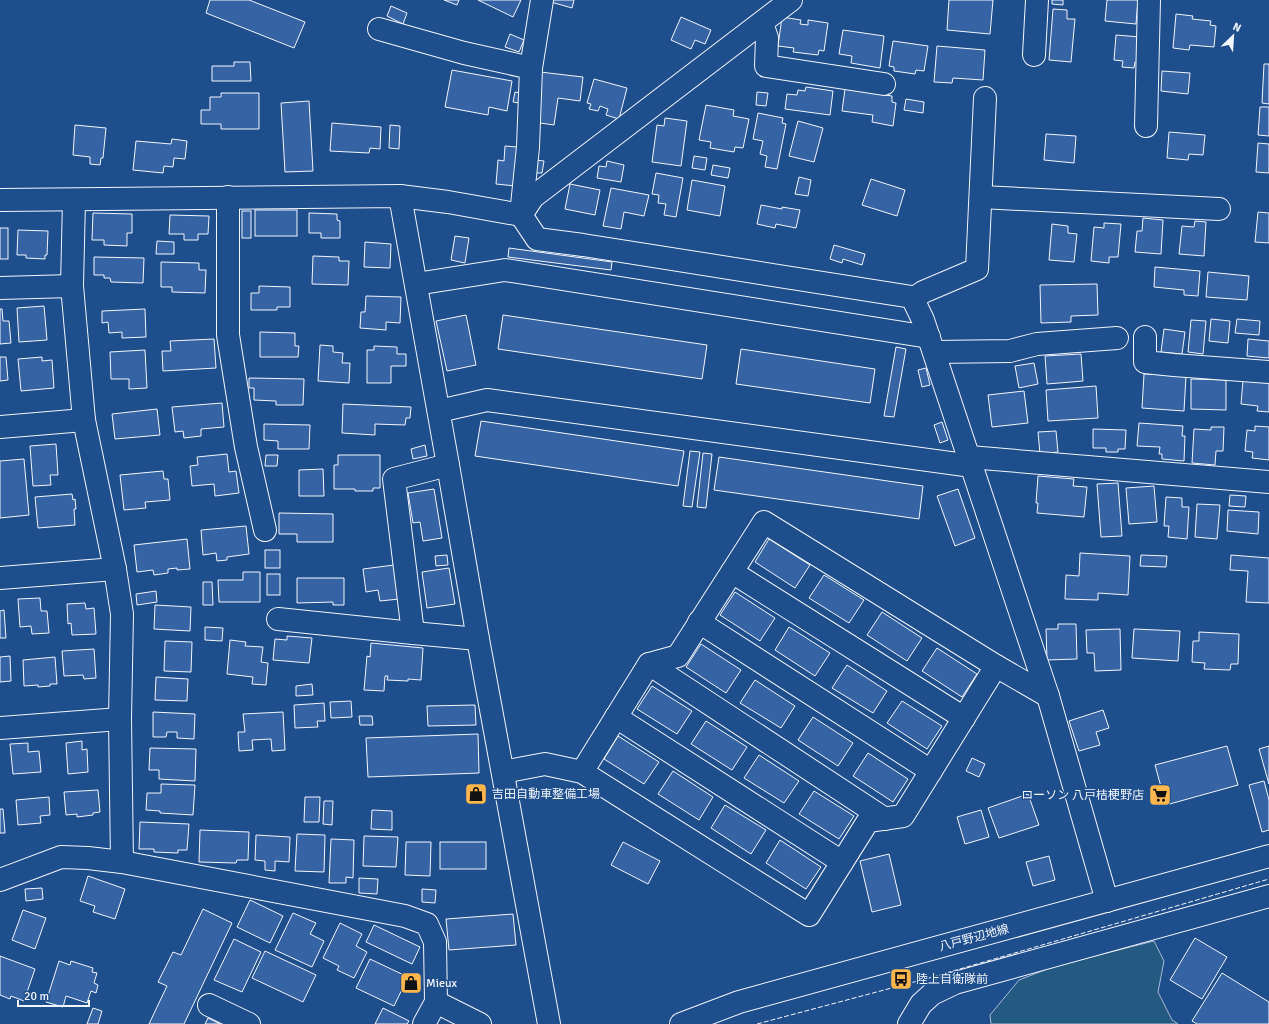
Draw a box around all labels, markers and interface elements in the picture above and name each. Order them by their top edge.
north arrow [1213,16,1253,56]
text: N [1231,20,1243,35]
shop icon: 吉田自動車整備工場 [463,781,489,807]
supermarket icon: ローソン 八戸桔梗野店 [1147,782,1173,808]
place label: 吉田自動車整備工場 [492,787,600,802]
place label: ローソン 八戸桔梗野店 [1021,788,1144,803]
street label: 八戸野辺地線 [937,921,1011,955]
bus stop icon: 陸上自衛隊前 [888,966,914,992]
shop icon: Mieux [398,970,424,996]
place label: 陸上自衛隊前 [916,972,988,987]
place label: Mieux [426,976,458,991]
scale bar [18,982,89,1008]
text: 20 m [24,989,49,1004]

